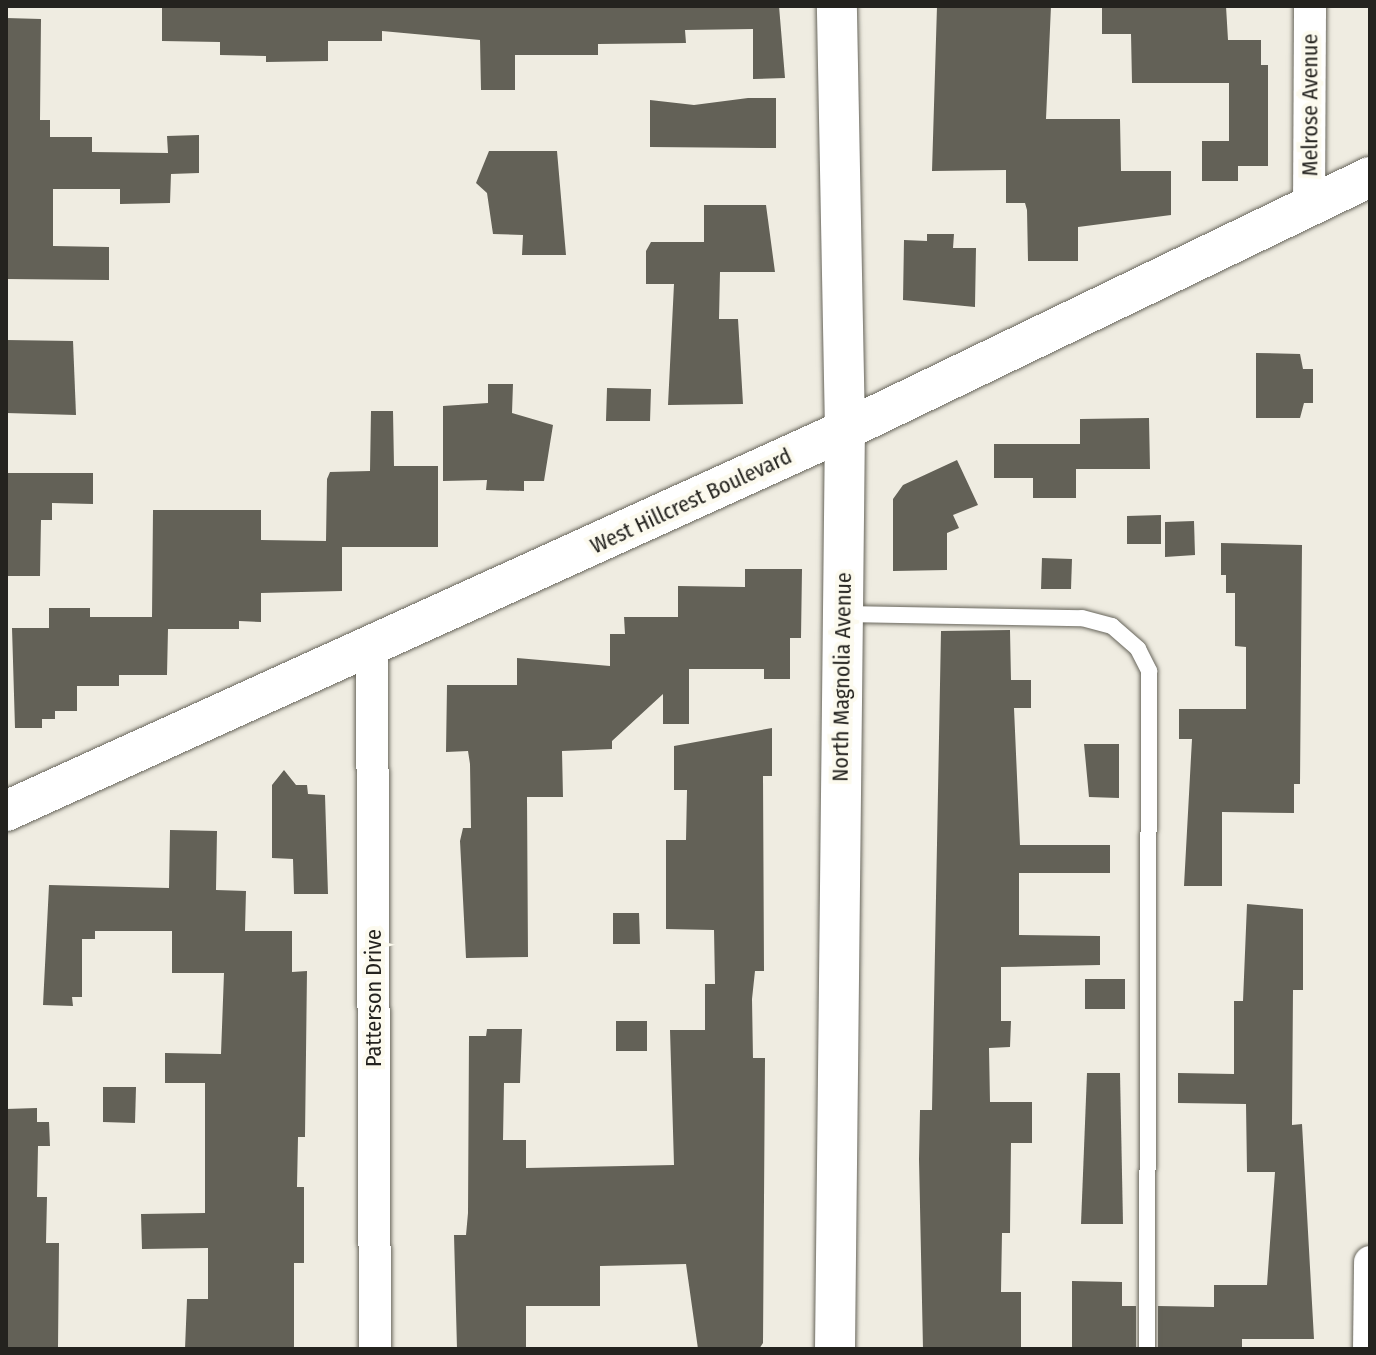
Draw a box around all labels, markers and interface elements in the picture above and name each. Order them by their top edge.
street label: Melrose Avenue [1297,34,1323,176]
street label: West Hillcrest Boulevard [586,443,796,559]
street label: North Magnolia Avenue [827,572,857,782]
street label: Patterson Drive [361,929,387,1067]

